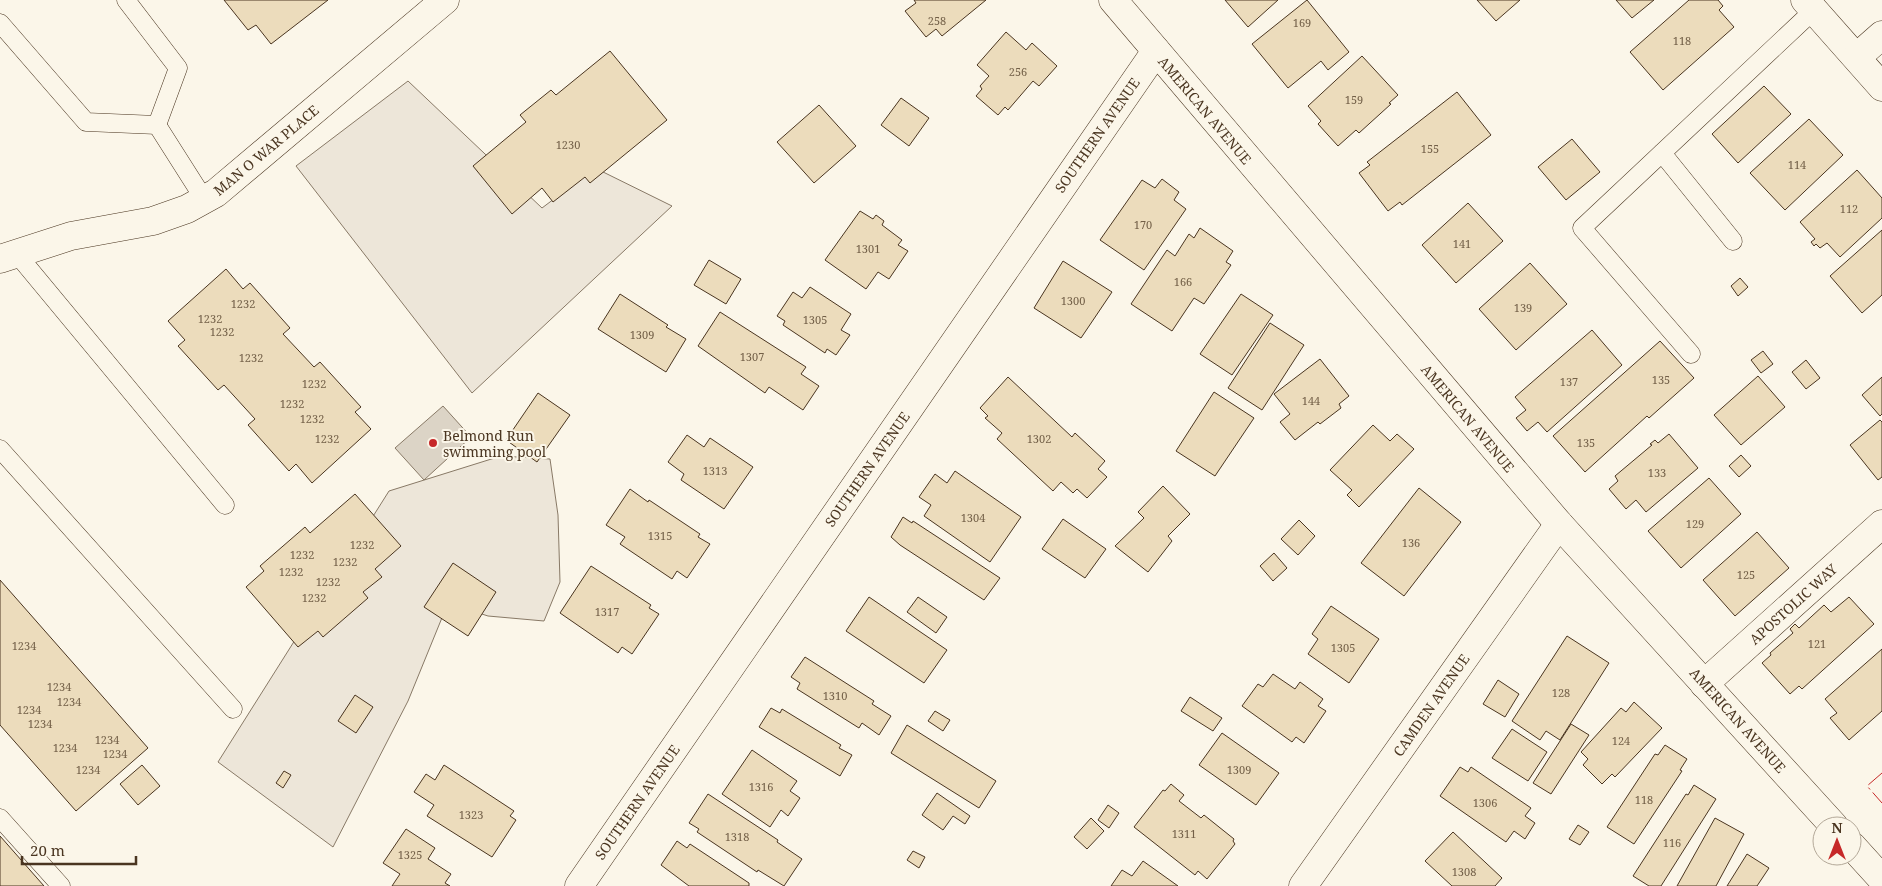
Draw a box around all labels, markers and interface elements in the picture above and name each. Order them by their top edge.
house number: 258 [928,13,946,28]
house number: 169 [1293,15,1311,30]
house number: 118 [1673,33,1691,48]
street label: AMERICAN AVENUE [1154,52,1256,168]
house number: 256 [1009,64,1027,79]
street label: SOUTHERN AVENUE [1050,73,1144,196]
house number: 159 [1345,92,1363,107]
street label: MAN O WAR PLACE [209,100,323,200]
house number: 1230 [556,137,580,152]
house number: 155 [1421,141,1439,156]
house number: 114 [1788,157,1806,172]
house number: 112 [1840,201,1858,216]
house number: 170 [1134,217,1152,232]
house number: 141 [1453,236,1471,251]
house number: 1301 [856,241,880,256]
house number: 166 [1174,274,1192,289]
house number: 1300 [1061,293,1085,308]
house number: 1232 [231,296,255,311]
house number: 139 [1514,300,1532,315]
house number: 1232 [198,311,222,326]
house number: 1305 [803,312,827,327]
house number: 1232 [210,324,234,339]
house number: 1309 [630,327,654,342]
house number: 1307 [740,349,764,364]
house number: 1232 [239,350,263,365]
street label: AMERICAN AVENUE [1417,360,1519,476]
house number: 135 [1652,372,1670,387]
house number: 137 [1560,374,1578,389]
house number: 1232 [302,376,326,391]
house number: 144 [1302,393,1320,408]
house number: 1232 [280,396,304,411]
street label: SOUTHERN AVENUE [820,407,914,530]
house number: 1232 [300,411,324,426]
place label: Belmond Run swimming pool [443,426,547,461]
house number: 1232 [315,431,339,446]
house number: 1302 [1027,431,1051,446]
house number: 135 [1577,435,1595,450]
marker: Belmond Run swimming pool [427,437,439,449]
house number: 1313 [703,463,727,478]
house number: 133 [1648,465,1666,480]
house number: 1304 [961,510,985,525]
house number: 129 [1686,516,1704,531]
house number: 1315 [648,528,672,543]
house number: 136 [1402,535,1420,550]
house number: 1232 [350,537,374,552]
house number: 1232 [290,547,314,562]
house number: 1232 [333,554,357,569]
street label: APOSTOLIC WAY [1745,559,1841,649]
house number: 1232 [279,564,303,579]
house number: 125 [1737,567,1755,582]
house number: 1232 [316,574,340,589]
house number: 1232 [302,590,326,605]
house number: 1317 [595,604,619,619]
house number: 121 [1808,636,1826,651]
house number: 1234 [12,638,36,653]
house number: 1305 [1331,640,1355,655]
street label: CAMDEN AVENUE [1388,650,1474,760]
street label: AMERICAN AVENUE [1686,663,1790,777]
house number: 1234 [47,679,71,694]
house number: 128 [1552,685,1570,700]
house number: 1310 [823,688,847,703]
house number: 1234 [57,694,81,709]
house number: 1234 [17,702,41,717]
house number: 1234 [28,716,52,731]
house number: 1234 [95,732,119,747]
house number: 124 [1612,733,1630,748]
house number: 1234 [53,740,77,755]
street label: SOUTHERN AVENUE [590,740,684,863]
house number: 1234 [103,746,127,761]
house number: 1234 [76,762,100,777]
house number: 1309 [1227,762,1251,777]
house number: 1316 [749,779,773,794]
house number: 118 [1635,792,1653,807]
house number: 1306 [1473,795,1497,810]
house number: 1323 [459,807,483,822]
north arrow [1812,816,1862,866]
text: N [1831,818,1843,837]
house number: 1311 [1172,826,1196,841]
house number: 1318 [725,829,749,844]
scale bar [22,834,136,866]
house number: 116 [1663,835,1681,850]
text: 20 m [30,840,65,860]
house number: 1325 [398,847,422,862]
house number: 1308 [1452,864,1476,879]

